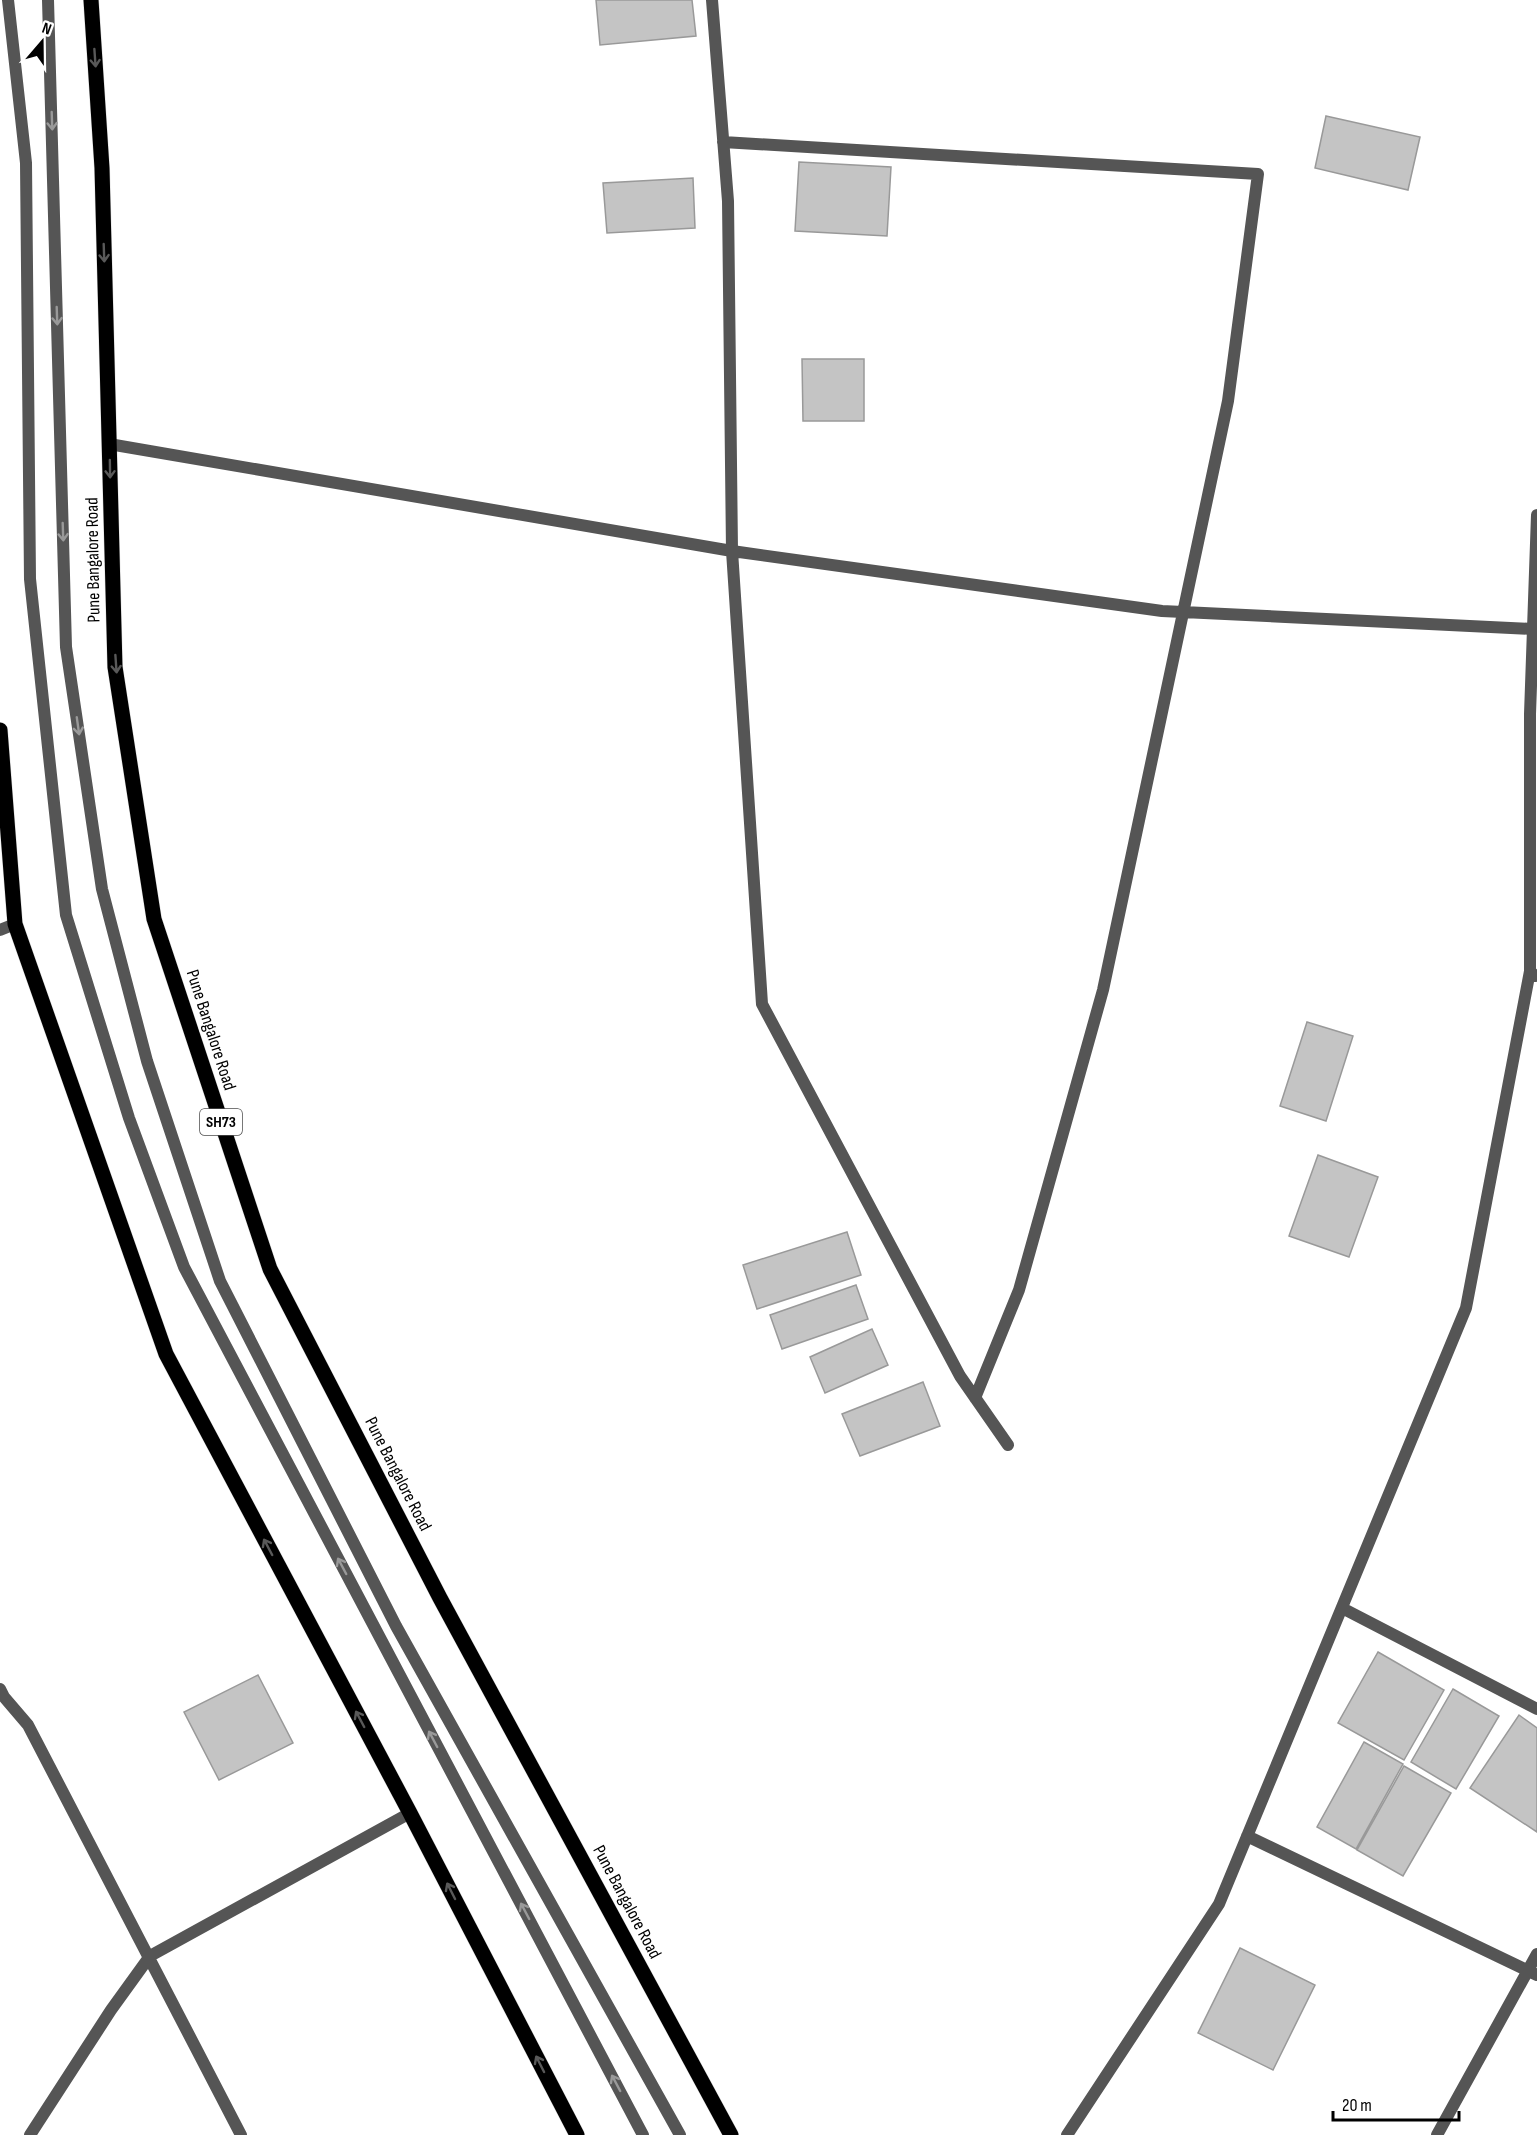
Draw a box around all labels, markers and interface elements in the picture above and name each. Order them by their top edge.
north arrow [12,12,72,72]
text: N [39,19,54,40]
one-way arrow [90,48,101,68]
one-way arrow [46,111,57,131]
one-way arrow [98,243,110,263]
one-way arrow [52,306,63,326]
one-way arrow [104,459,116,479]
street label: Pune Bangalore Road [81,497,105,623]
one-way arrow [57,522,69,542]
one-way arrow [110,653,121,673]
one-way arrow [72,716,83,736]
street label: Pune Bangalore Road [182,967,240,1093]
road number: SH73 [200,1109,242,1135]
street label: Pune Bangalore Road [360,1413,436,1535]
one-way arrow [262,1538,273,1556]
one-way arrow [336,1558,347,1576]
one-way arrow [354,1711,366,1728]
one-way arrow [427,1730,439,1748]
street label: Pune Bangalore Road [588,1842,666,1962]
one-way arrow [444,1883,456,1901]
one-way arrow [519,1903,531,1920]
one-way arrow [534,2056,546,2074]
one-way arrow [610,2075,621,2093]
scale bar [1333,2084,1459,2122]
text: 20 m [1342,2095,1372,2116]

